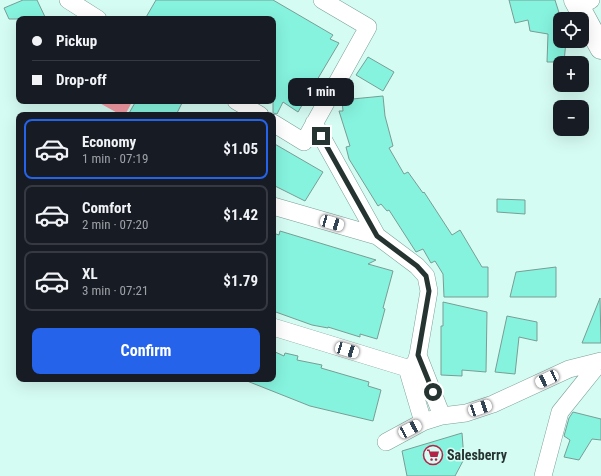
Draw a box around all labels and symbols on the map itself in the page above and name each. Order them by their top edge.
callout: 1 min [288,78,354,106]
route end [312,127,330,145]
car [319,214,345,232]
car [334,341,360,359]
car [534,368,560,390]
route start [424,383,442,401]
car [467,398,493,418]
car [397,418,423,440]
supermarket icon: Salesberry [422,444,444,466]
place label: Salesberry [447,447,508,463]

